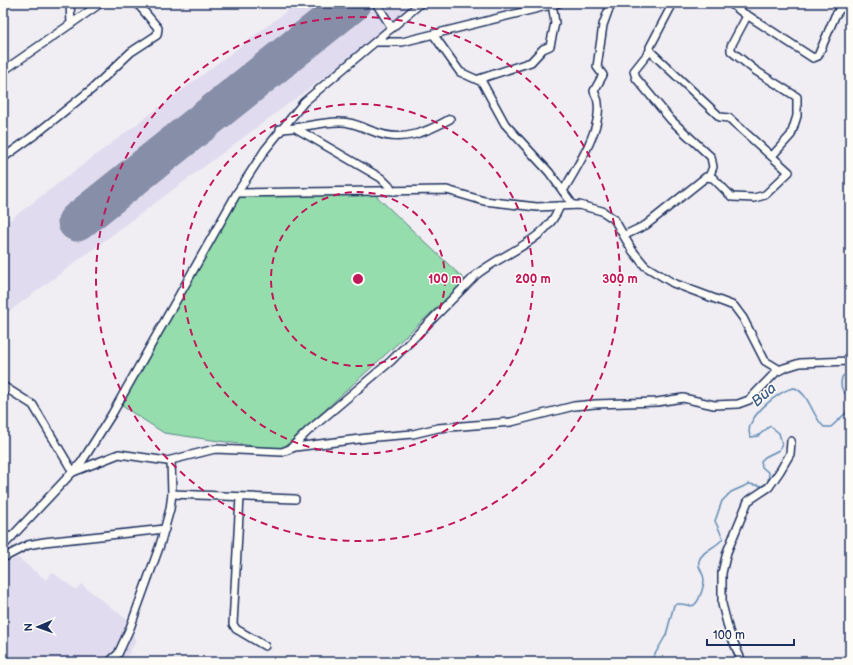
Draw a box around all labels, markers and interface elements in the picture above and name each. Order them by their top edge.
centre of rings [351,272,365,286]
text: 100 m [428,272,462,287]
text: 200 m [515,272,551,287]
text: 300 m [602,272,638,287]
water label: Bua [748,379,780,411]
north arrow [18,607,58,647]
scale bar [707,621,794,647]
text: N [22,623,35,632]
text: 100 m [713,628,745,643]

